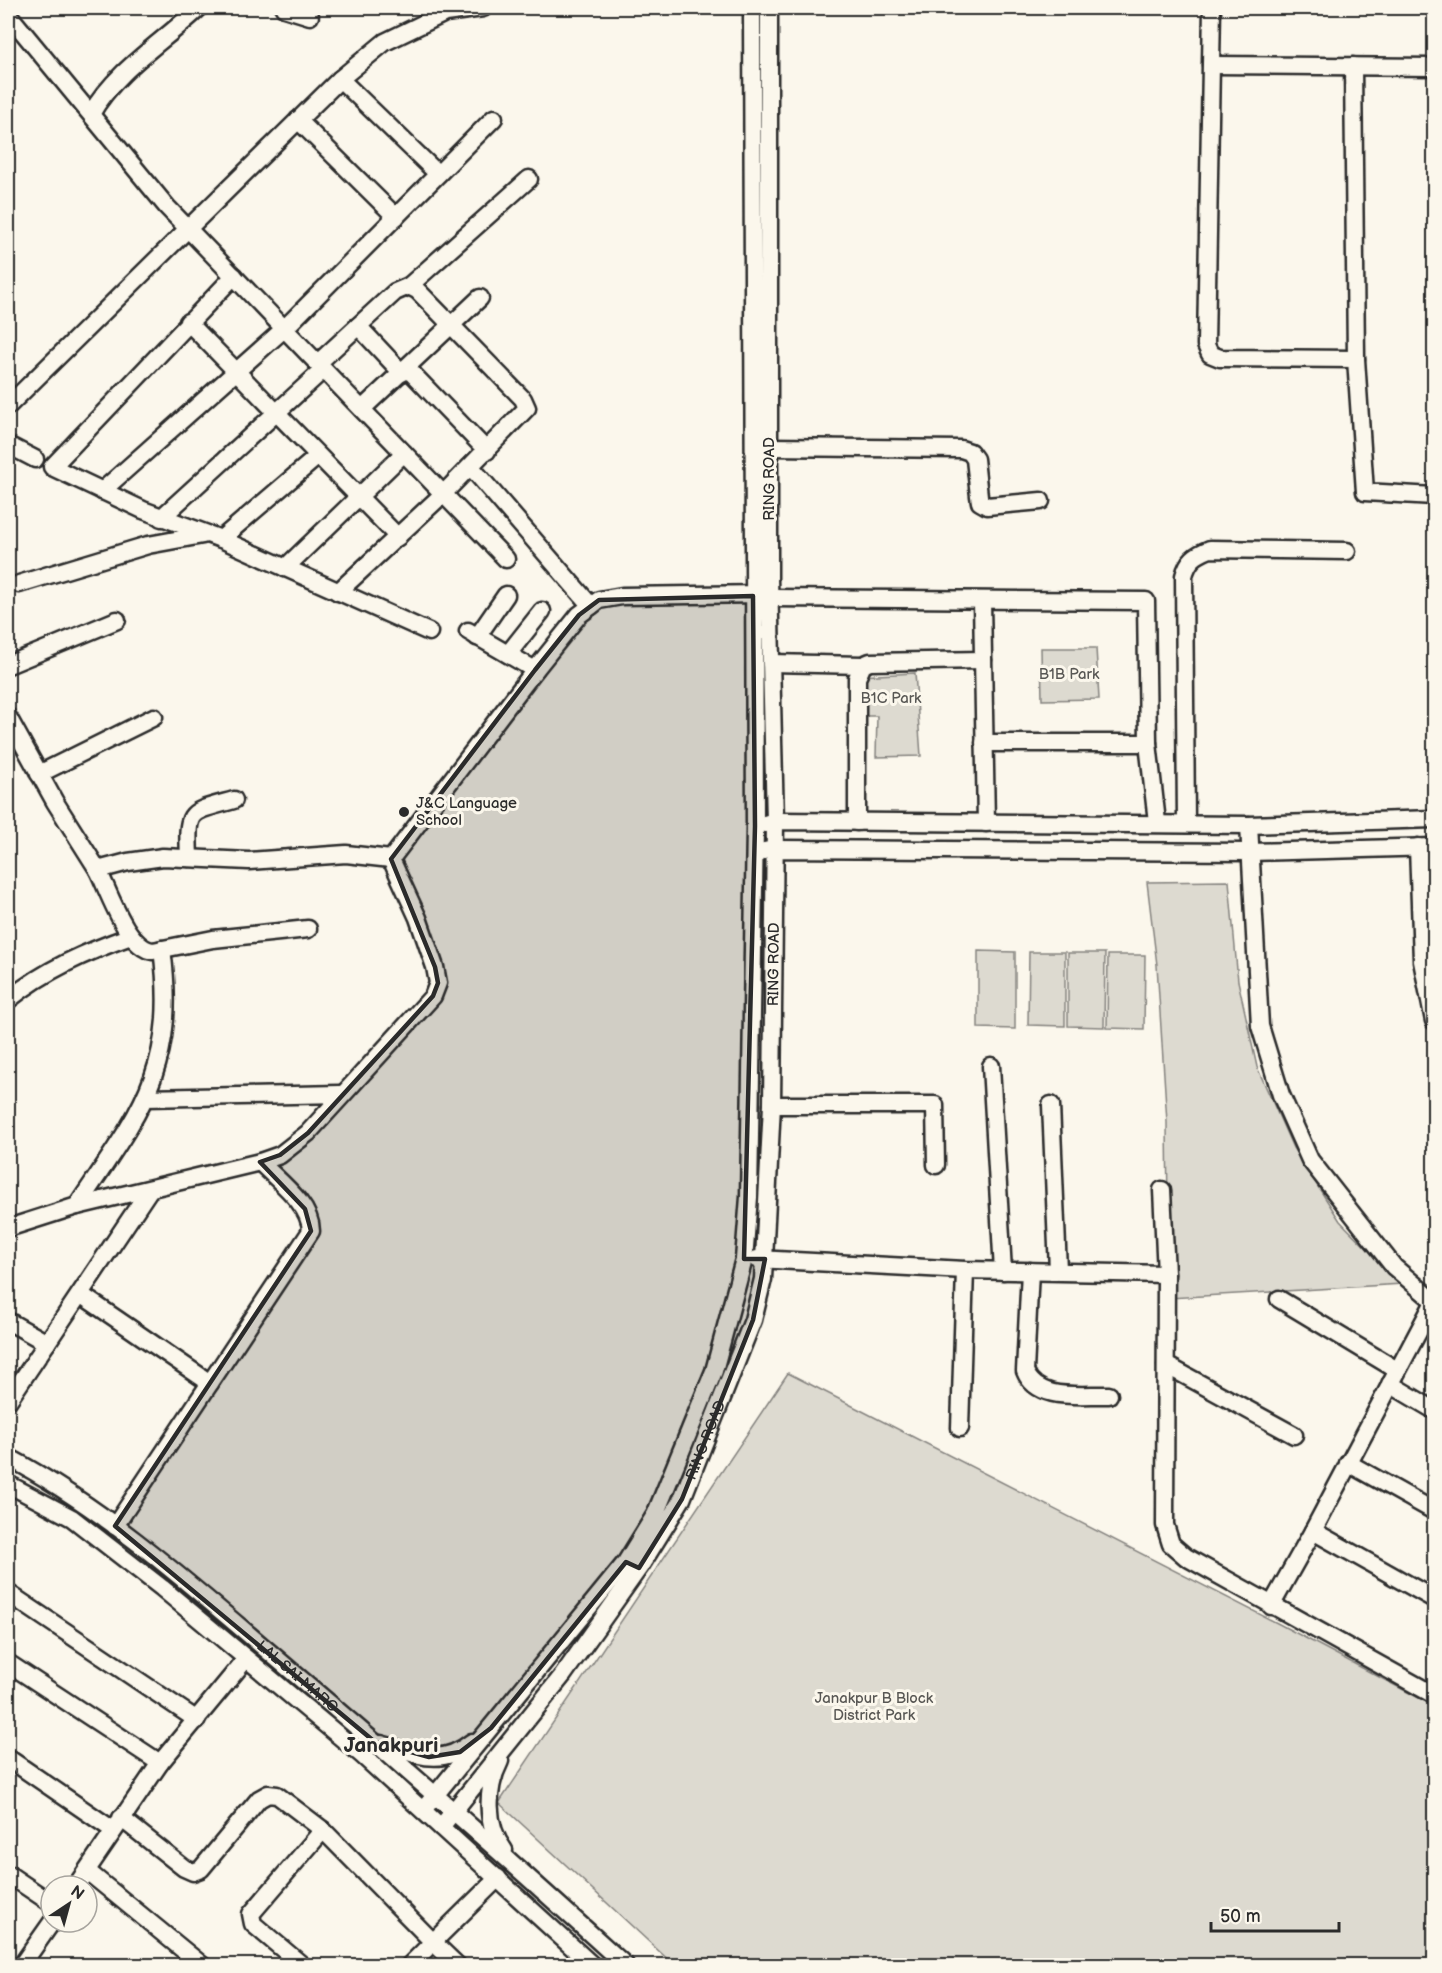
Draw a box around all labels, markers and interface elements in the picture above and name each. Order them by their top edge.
street label: RING ROAD [760,437,779,521]
park label: B1B Park [1039,665,1100,684]
park label: B1C Park [861,689,922,708]
place label: J&C Language School [416,794,517,830]
marker: J&C Language School [397,805,411,819]
street label: RING ROAD [764,922,783,1006]
street label: RING ROAD [681,1397,730,1482]
street label: LAL SAI MARG [253,1636,342,1716]
park label: Janakpur B Block District Park [815,1689,934,1725]
district label: Janakpuri [344,1733,438,1758]
north arrow [39,1874,99,1934]
text: N [66,1882,87,1904]
scale bar [1211,1895,1338,1933]
text: 50 m [1220,1906,1261,1927]

